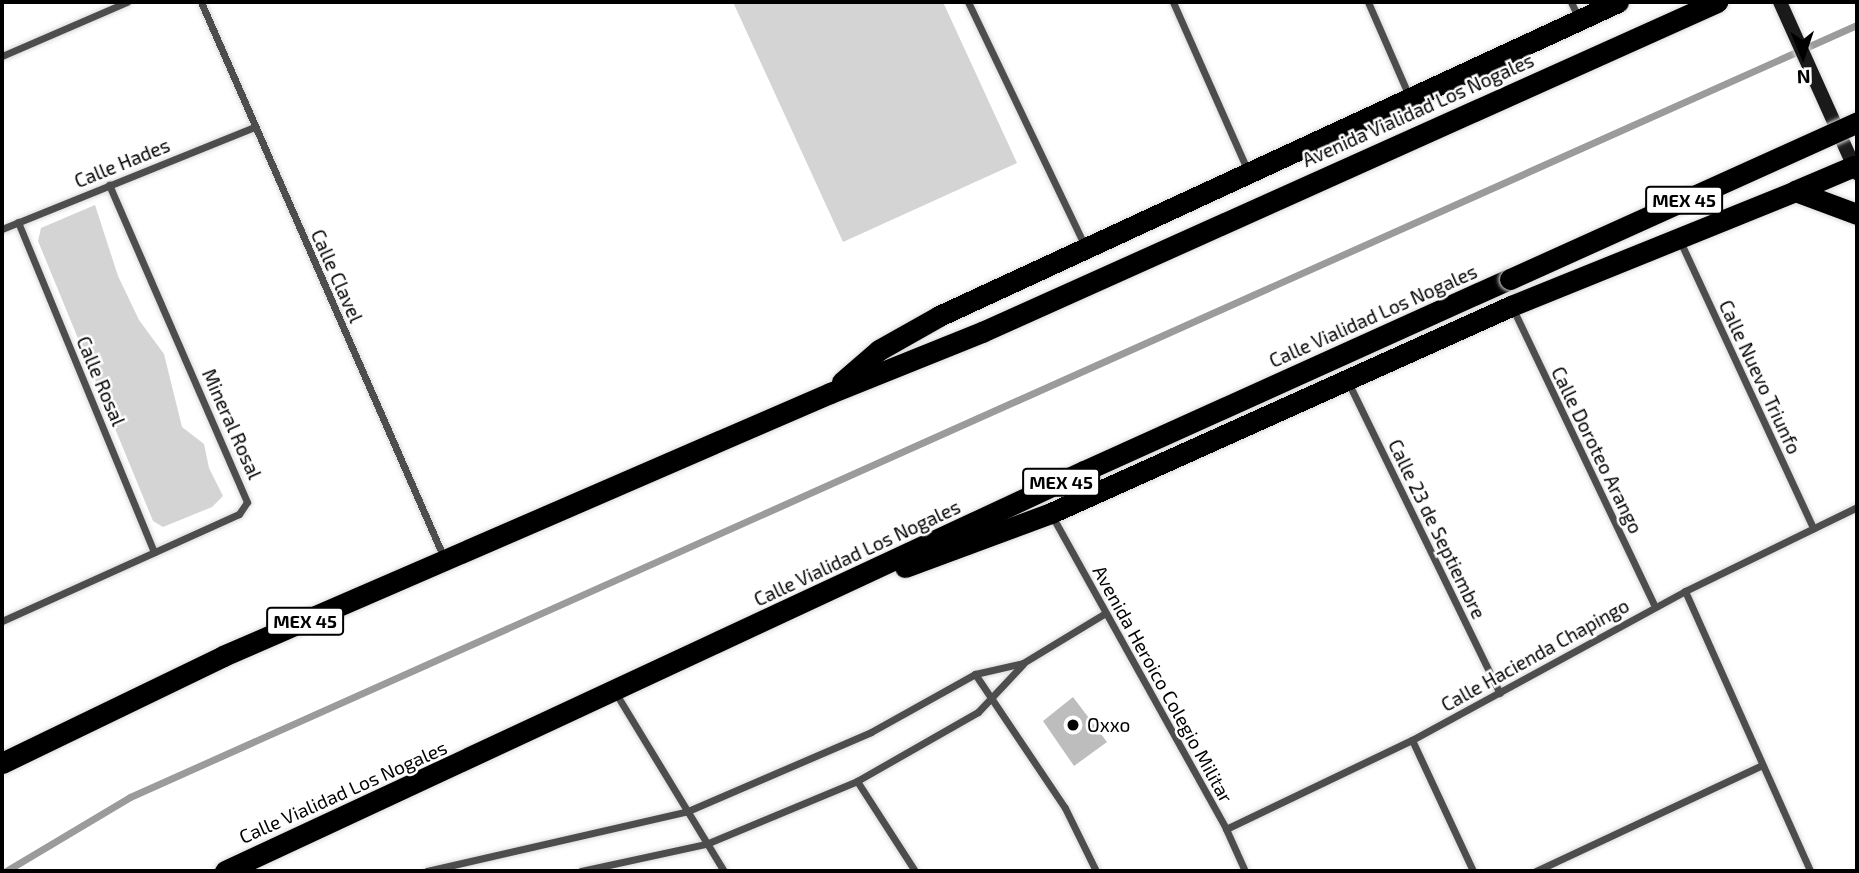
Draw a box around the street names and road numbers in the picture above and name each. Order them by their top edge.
street label: Avenida Vialidad Los Nogales [1299,48,1537,172]
street label: Calle Hades [71,134,173,192]
road number: MEX 45 [1644,186,1724,215]
street label: Calle Clavel [306,226,368,326]
street label: Calle Vialidad Los Nogales [1265,260,1481,372]
street label: Calle Nuevo Triunfo [1714,296,1806,458]
street label: Calle Rosal [72,333,130,429]
street label: Calle Doroteo Arango [1547,363,1647,537]
street label: Mineral Rosal [197,365,267,483]
street label: Calle 23 de Septiembre [1384,436,1490,622]
road number: MEX 45 [1021,468,1101,496]
street label: Calle Vialidad Los Nogales [750,495,964,611]
street label: Avenida Heroico Colegio Militar [1088,561,1238,807]
street label: Calle Hacienda Chapingo [1437,594,1633,716]
road number: MEX 45 [265,606,345,636]
street label: Calle Vialidad Los Nogales [235,736,451,848]

